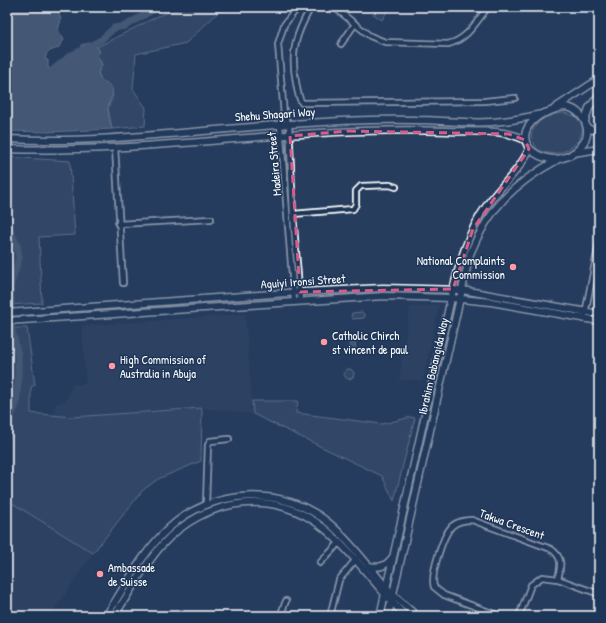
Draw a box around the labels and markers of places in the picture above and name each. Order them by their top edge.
place label: National Complaints Commission [417,252,505,283]
marker: National Complaints Commission [508,262,518,272]
place label: Catholic Chirch st vincent de paul [332,327,409,358]
marker: Catholic Chirch st vincent de paul [319,337,329,347]
place label: High Commission of Australia in Abuja [120,351,207,382]
marker: High Commission of Australia in Abuja [107,361,117,371]
place label: Ambassade de Suisse [108,559,155,590]
marker: Ambassade de Suisse [95,569,105,579]

